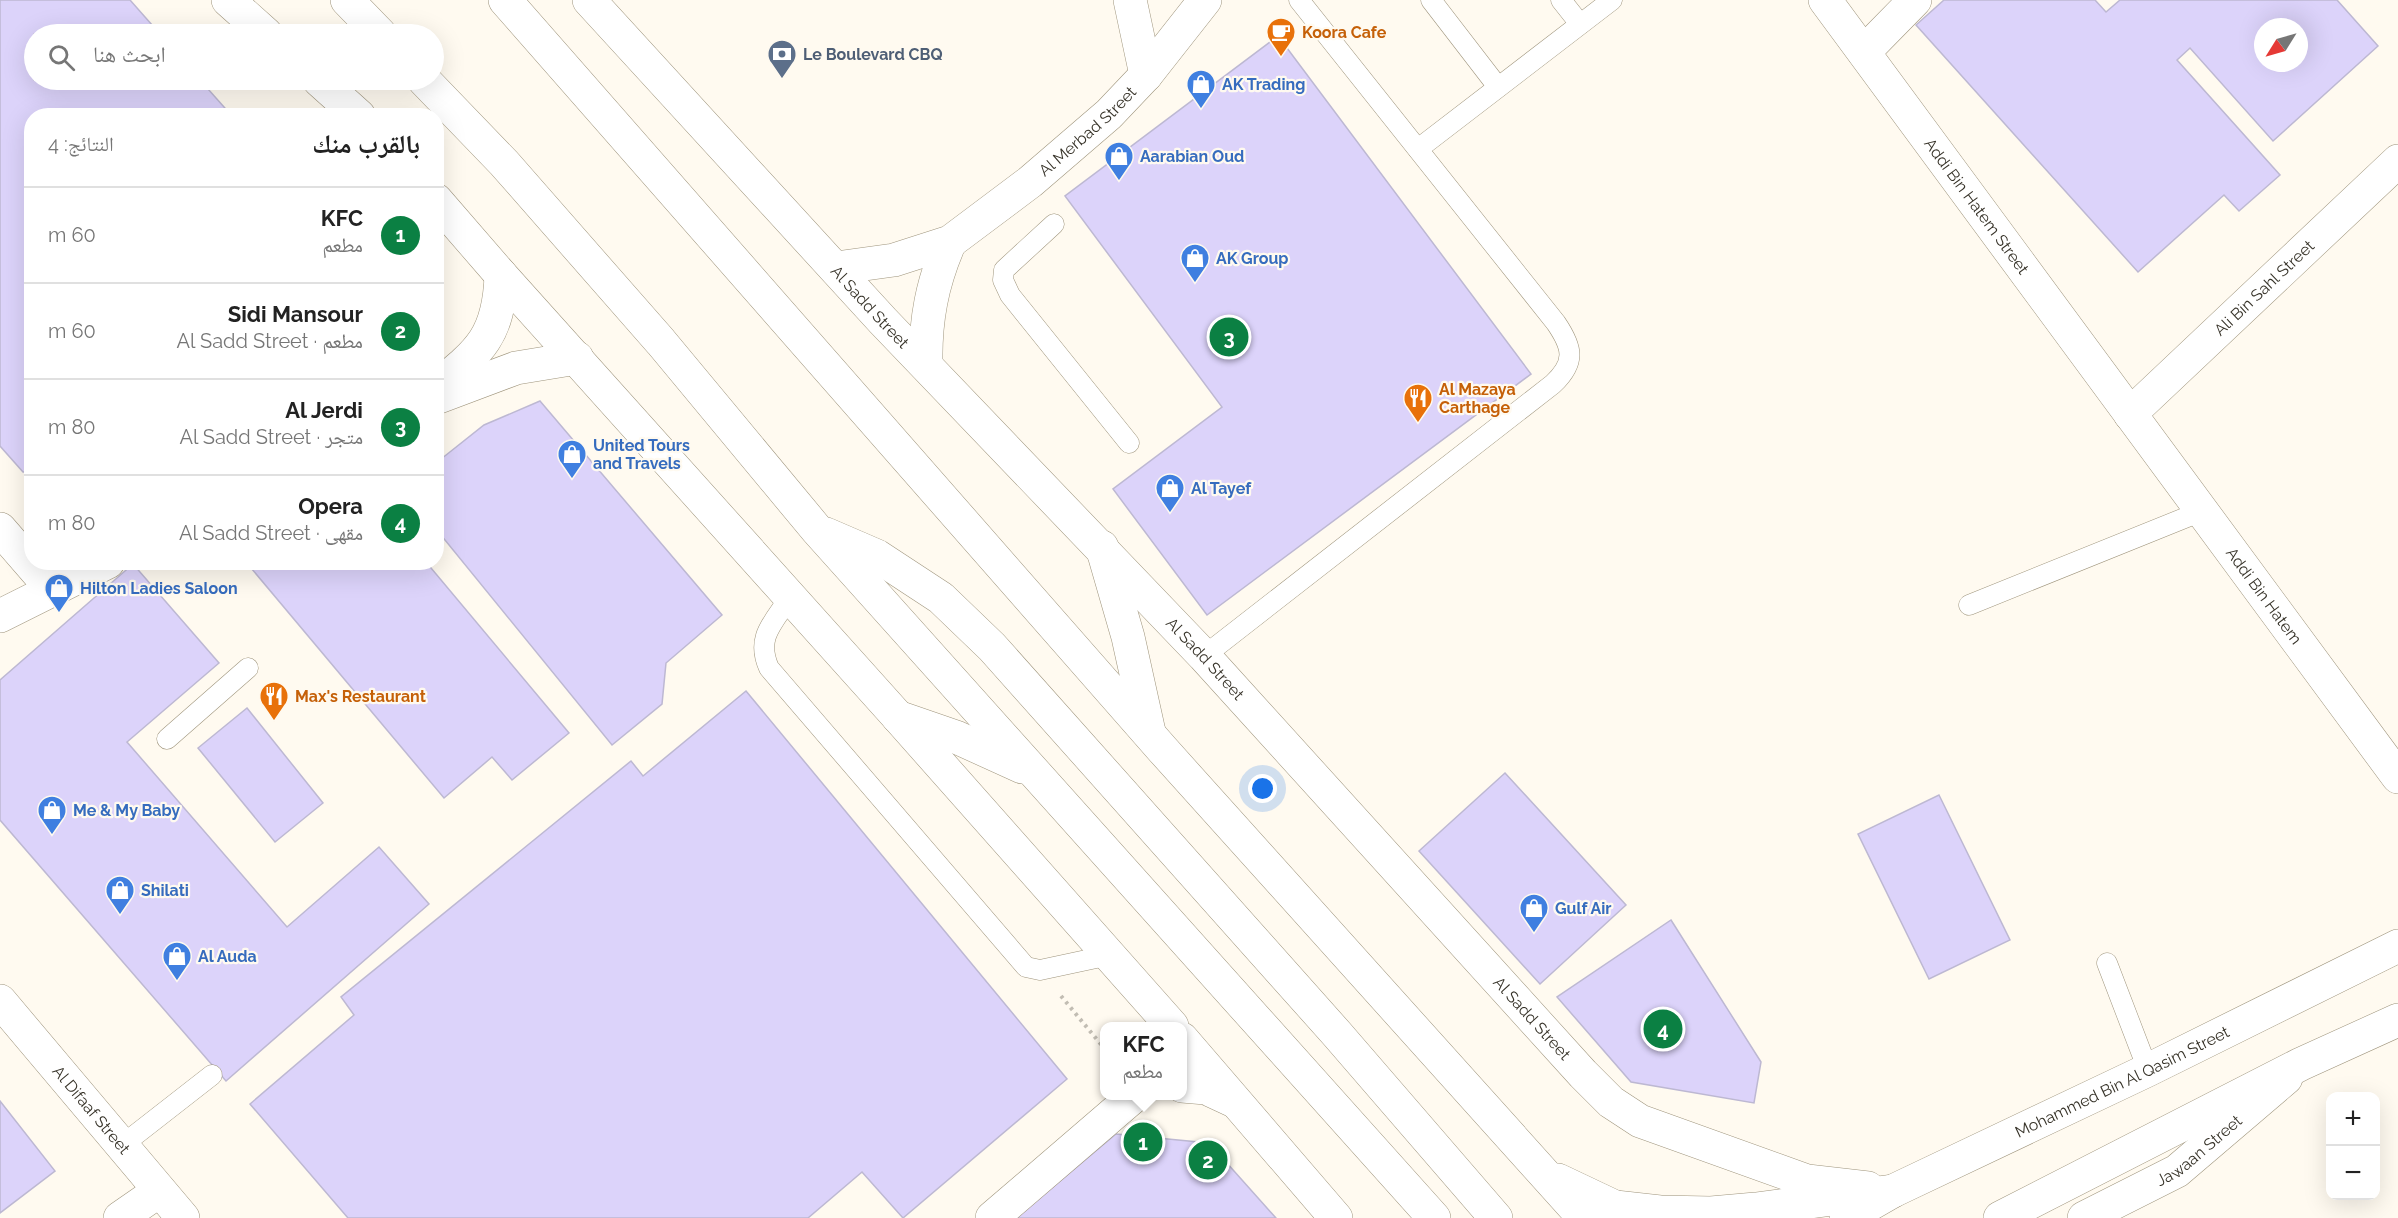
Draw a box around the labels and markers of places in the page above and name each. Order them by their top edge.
cafe icon: Koora Cafe [1265,16,1297,58]
place label: Koora Cafe [1302,23,1387,42]
bank icon: Le Boulevard CBQ [766,38,798,80]
place label: Le Boulevard CBQ [803,45,943,64]
shop icon: AK Trading [1185,68,1217,110]
place label: AK Trading [1222,75,1305,94]
shop icon: Aarabian Oud [1103,140,1135,182]
place label: Aarabian Oud [1140,147,1244,166]
shop icon: AK Group [1179,242,1211,284]
place label: AK Group [1216,249,1289,268]
pin: 3 [1210,314,1248,360]
place label: Al Mazaya Carthage [1439,380,1516,417]
restaurant icon: Al Mazaya Carthage [1402,382,1434,424]
place label: United Tours and Travels [593,436,690,473]
shop icon: United Tours and Travels [556,438,588,480]
shop icon: Al Tayef [1154,472,1186,514]
place label: Al Tayef [1191,479,1252,498]
shop icon: Hilton Ladies Saloon [43,572,75,614]
place label: Hilton Ladies Saloon [80,579,238,598]
restaurant icon: Max's Restaurant [258,680,290,722]
place label: Max's Restaurant [295,687,426,706]
shop icon: Me & My Baby [36,794,68,836]
place label: Me & My Baby [73,801,180,820]
shop icon: Shilati [104,874,136,916]
place label: Shilati [141,881,189,900]
shop icon: Gulf Air [1518,892,1550,934]
place label: Gulf Air [1555,899,1611,918]
shop icon: Al Auda [161,940,193,982]
place label: Al Auda [198,947,257,966]
pin: 4 [1644,1006,1682,1052]
pin: 1 [1124,1120,1162,1164]
pin: 2 [1188,1138,1228,1182]

